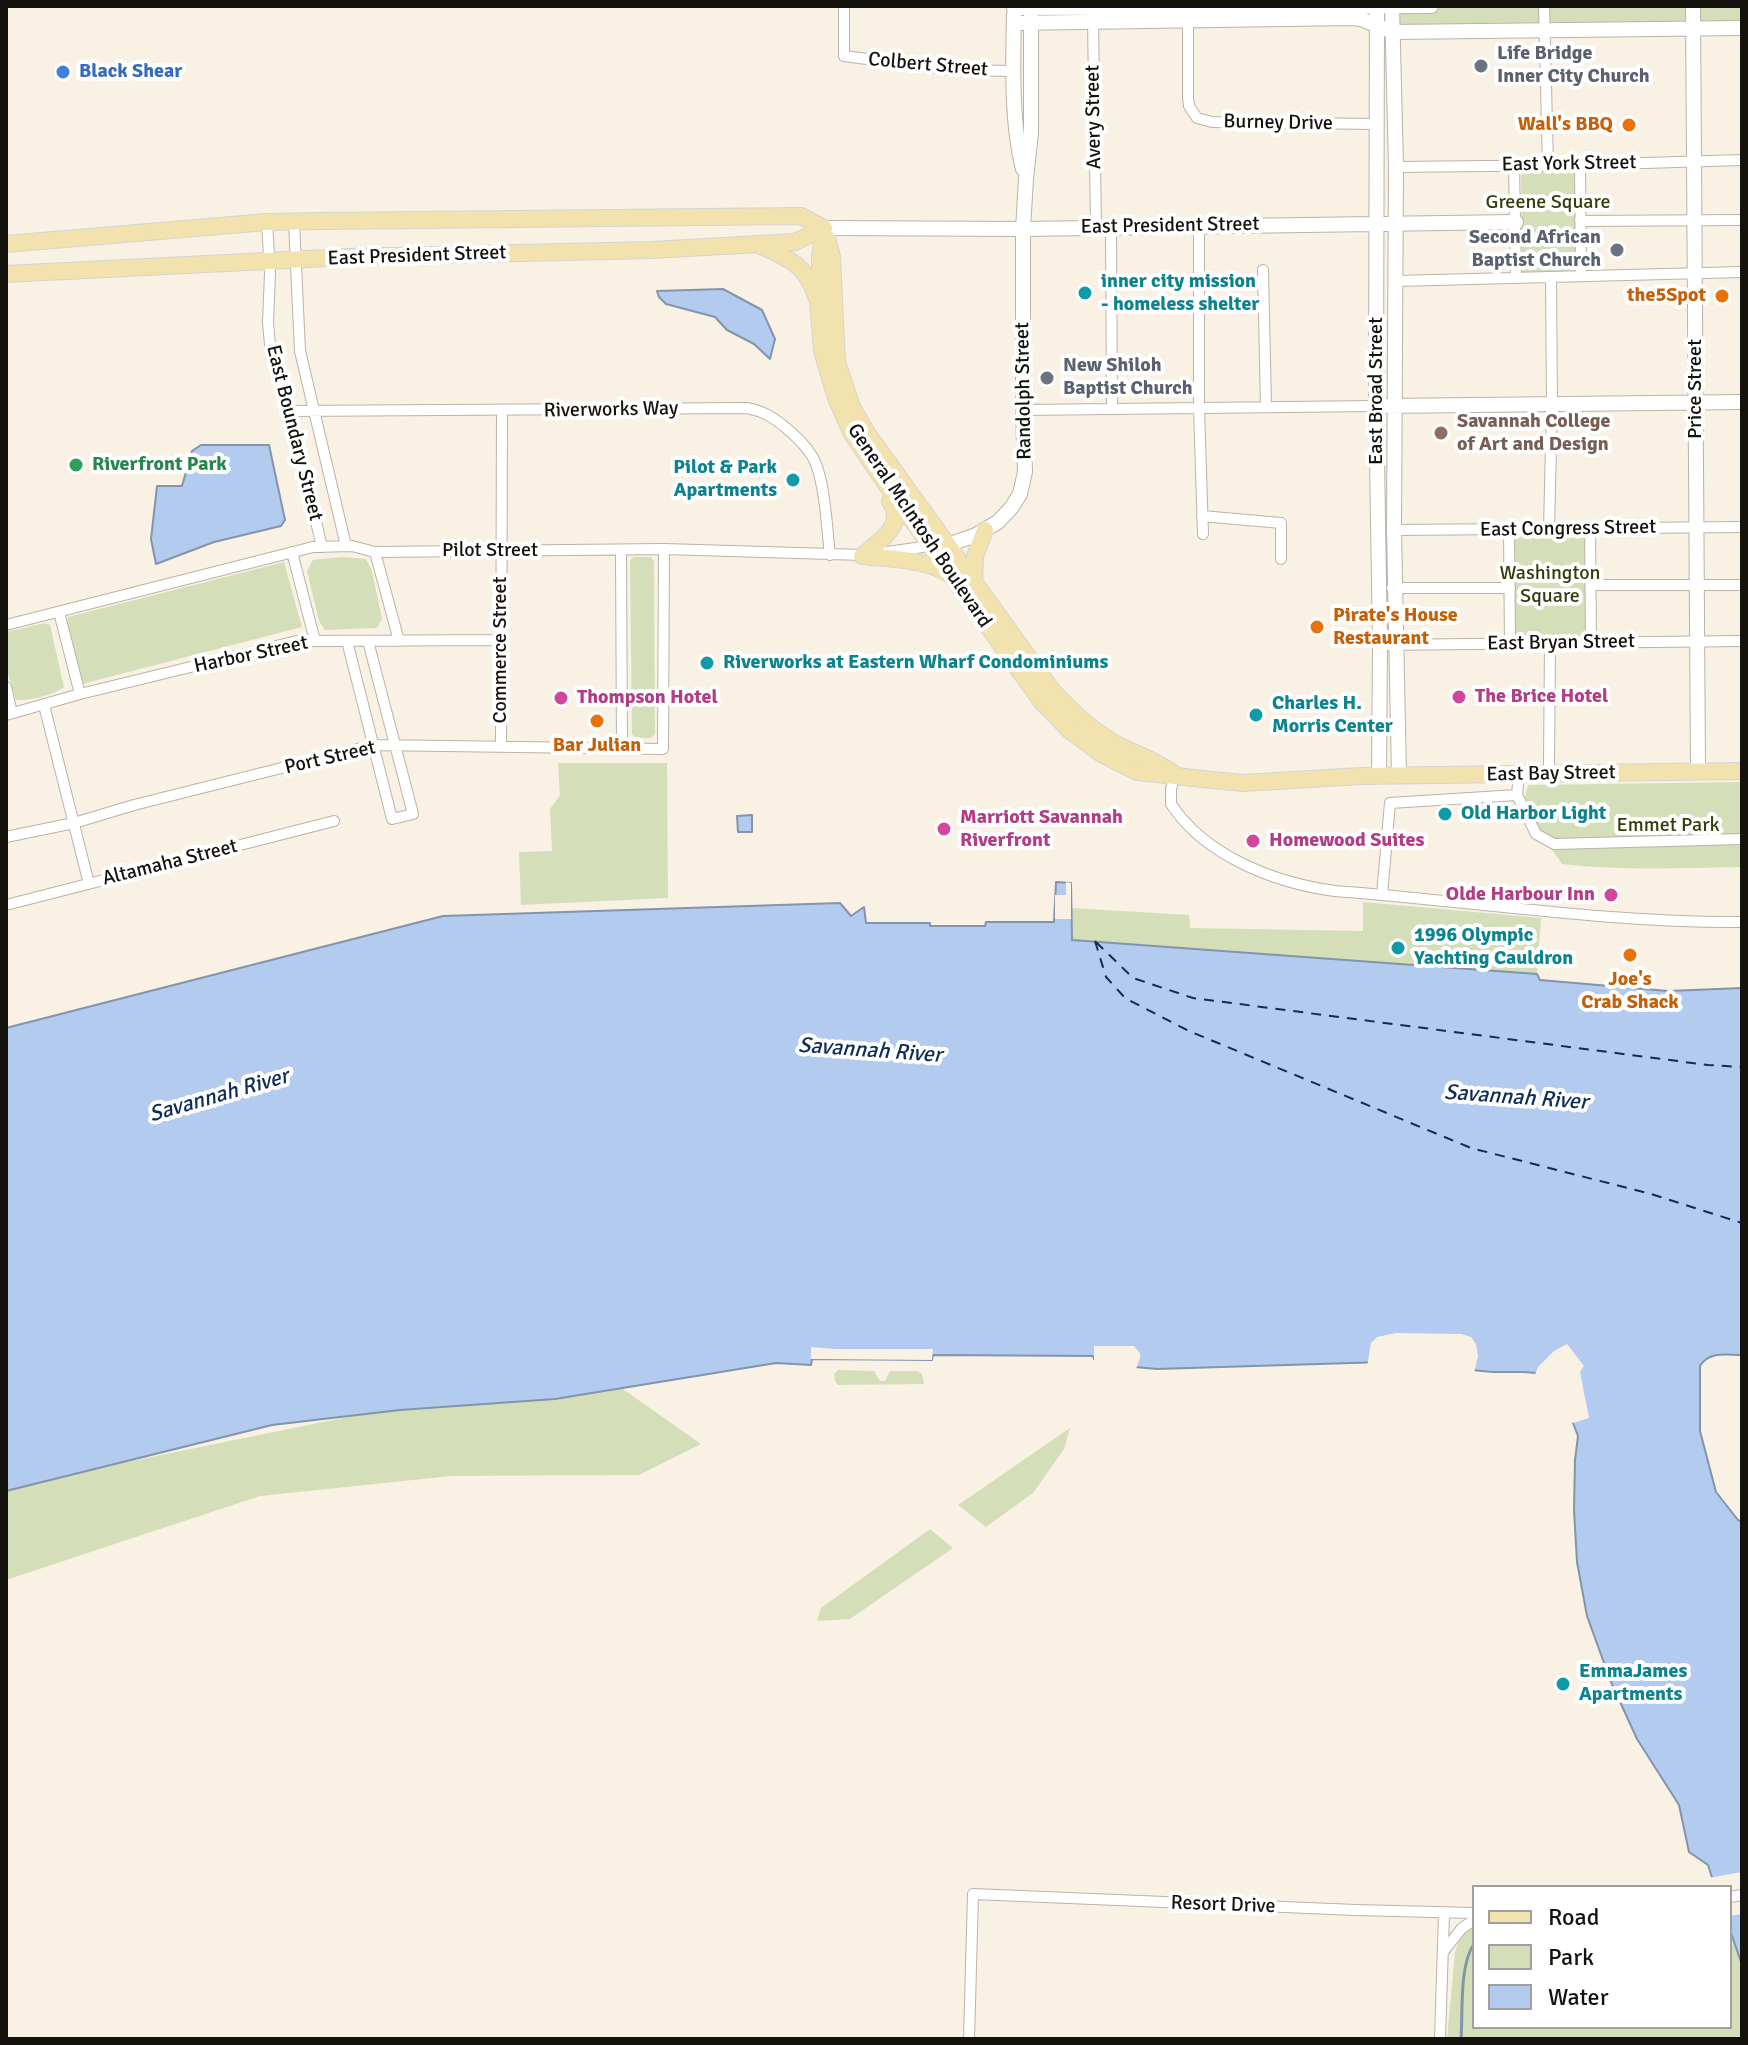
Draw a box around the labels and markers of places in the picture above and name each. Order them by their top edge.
place label: Life Bridge Inner City Church [1497,42,1650,89]
marker: Life Bridge Inner City Church [1472,57,1490,75]
place label: Black Shear [79,60,182,84]
marker: Black Shear [54,63,72,81]
place label: Wall's BBQ [1518,113,1613,137]
marker: Wall's BBQ [1620,116,1638,134]
place label: Second African Baptist Church [1469,226,1601,273]
marker: Second African Baptist Church [1608,241,1626,259]
place label: inner city mission - homeless shelter [1101,270,1259,317]
marker: inner city mission - homeless shelter [1076,284,1094,302]
place label: the5Spot [1627,284,1706,308]
marker: the5Spot [1713,287,1731,305]
place label: New Shiloh Baptist Church [1063,354,1193,401]
marker: New Shiloh Baptist Church [1038,369,1056,387]
place label: Savannah College of Art and Design [1457,410,1610,457]
marker: Savannah College of Art and Design [1432,424,1450,442]
place label: Riverfront Park [92,453,227,477]
marker: Riverfront Park [67,456,85,474]
place label: Pilot & Park Apartments [673,456,777,503]
marker: Pilot & Park Apartments [784,471,802,489]
place label: Pirate's House Restaurant [1333,604,1458,651]
marker: Pirate's House Restaurant [1308,618,1326,636]
place label: Riverworks at Eastern Wharf Condominiums [723,651,1108,675]
marker: Riverworks at Eastern Wharf Condominiums [698,654,716,672]
place label: The Brice Hotel [1475,685,1608,709]
place label: Thompson Hotel [577,686,718,710]
marker: The Brice Hotel [1450,688,1468,706]
marker: Thompson Hotel [552,689,570,707]
place label: Charles H. Morris Center [1272,692,1393,739]
marker: Charles H. Morris Center [1247,706,1265,724]
marker: Bar Julian [588,712,606,730]
place label: Bar Julian [553,734,641,758]
place label: Old Harbor Light [1461,802,1606,826]
marker: Old Harbor Light [1436,805,1454,823]
place label: Marriott Savannah Riverfront [960,806,1123,853]
marker: Marriott Savannah Riverfront [935,820,953,838]
place label: Homewood Suites [1269,829,1424,853]
marker: Homewood Suites [1244,832,1262,850]
place label: Olde Harbour Inn [1446,883,1595,907]
marker: Olde Harbour Inn [1602,886,1620,904]
place label: 1996 Olympic Yachting Cauldron [1414,924,1573,971]
marker: 1996 Olympic Yachting Cauldron [1389,939,1407,957]
marker: Joe's Crab Shack [1621,946,1639,964]
place label: Joe's Crab Shack [1581,968,1679,1015]
place label: EmmaJames Apartments [1579,1660,1687,1707]
marker: EmmaJames Apartments [1554,1675,1572,1693]

